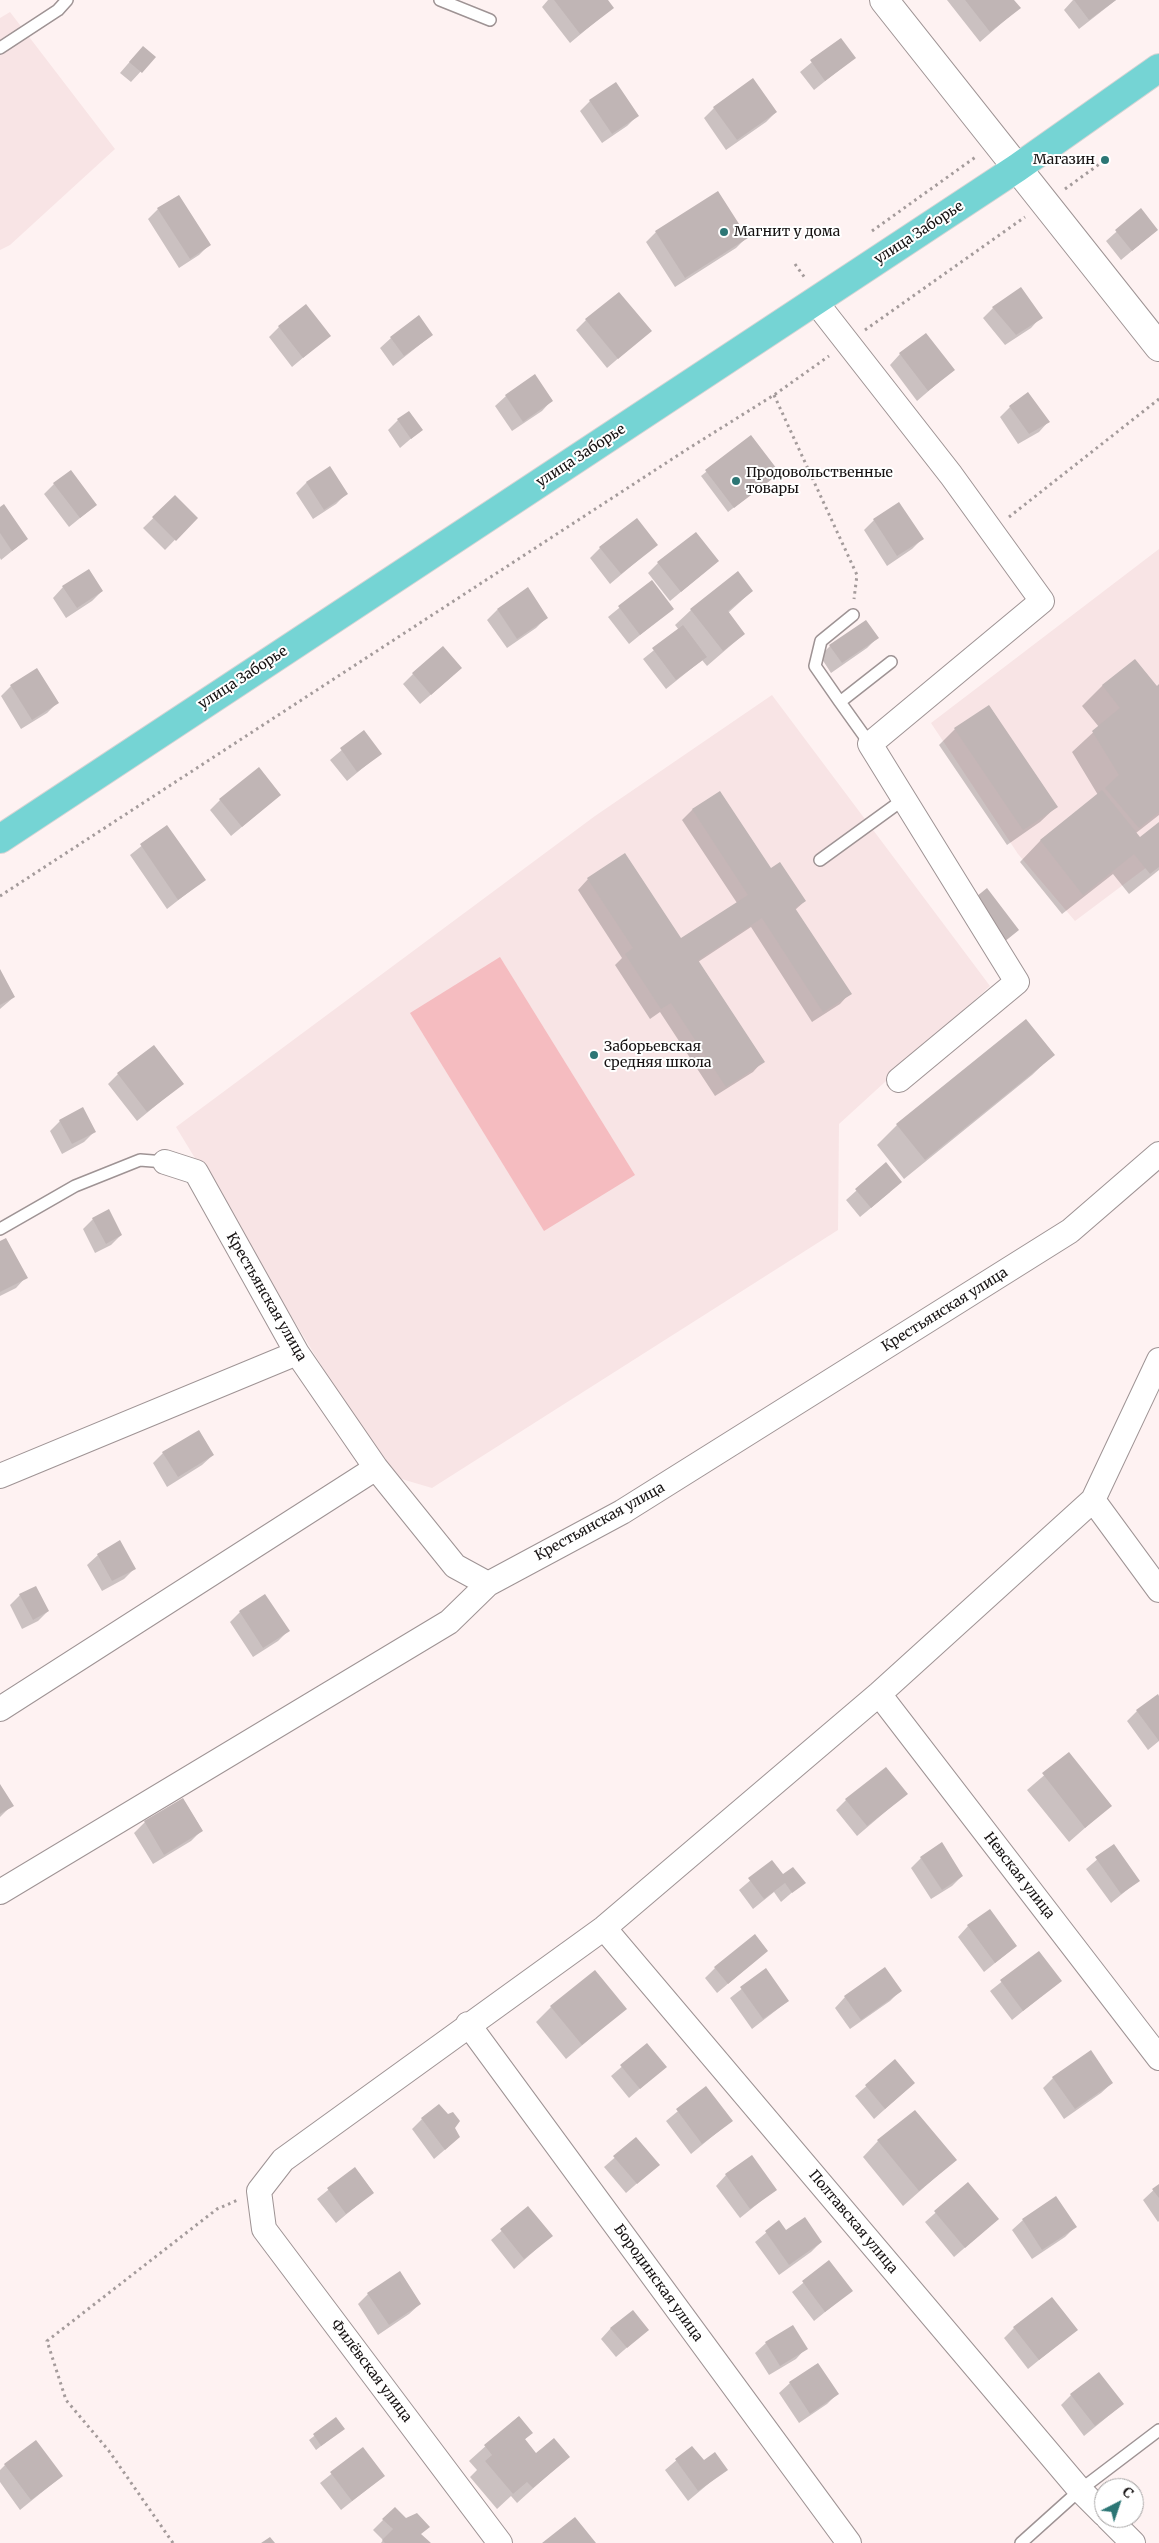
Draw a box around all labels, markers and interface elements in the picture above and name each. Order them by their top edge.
place label: Магазин [1033,152,1095,168]
marker: Магазин [1099,154,1111,166]
street label: улица Заборье [871,198,967,268]
place label: Магнит у дома [734,224,840,240]
marker: Магнит у дома [718,226,730,238]
street label: улица Заборье [533,421,629,491]
place label: Продовольственные товары [746,465,893,498]
marker: Продовольственные товары [730,475,742,487]
street label: улица Заборье [195,643,291,713]
place label: Заборьевская средняя школа [604,1039,712,1072]
marker: Заборьевская средняя школа [588,1049,600,1061]
street label: Крестьянская улица [222,1230,310,1364]
street label: Крестьянская улица [879,1264,1011,1356]
street label: Крестьянская улица [532,1479,668,1565]
street label: Невская улица [980,1830,1058,1922]
street label: Полтавская улица [805,2167,901,2277]
street label: Бородинская улица [610,2221,706,2345]
street label: Филёвская улица [327,2316,415,2426]
north arrow [1094,2478,1144,2528]
text: С [1119,2483,1138,2502]

